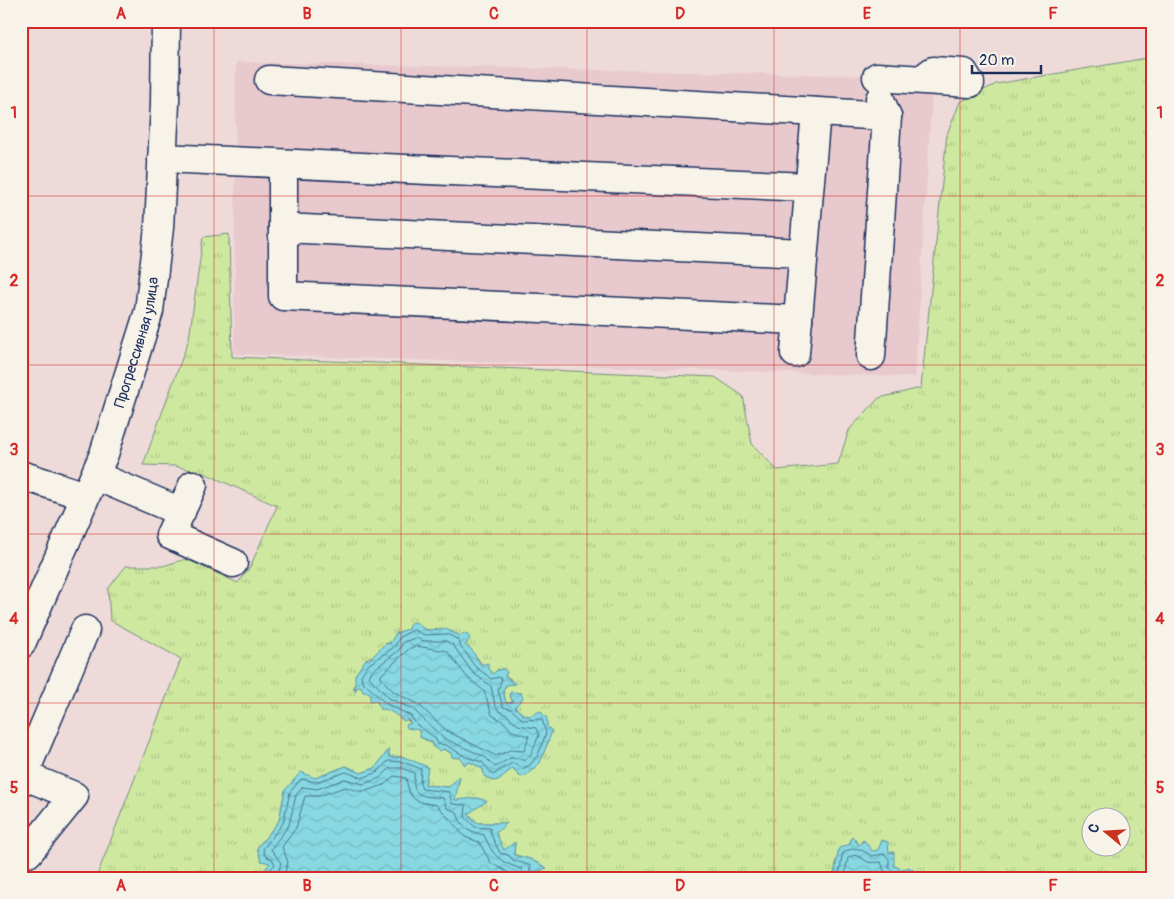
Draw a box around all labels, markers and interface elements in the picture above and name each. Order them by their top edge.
text: A [116,4,127,24]
text: B [302,4,312,24]
text: C [489,4,499,24]
text: D [675,4,685,24]
text: E [863,4,872,24]
text: F [1048,4,1058,24]
scale bar [972,42,1040,74]
text: 20 m [979,51,1014,70]
text: 1 [11,103,17,123]
text: 1 [1157,103,1163,123]
text: 2 [10,271,19,291]
text: 2 [1156,271,1165,291]
street label: Прогрессивная улица [110,276,163,410]
text: 3 [10,440,19,460]
text: 3 [1156,440,1165,460]
text: 4 [9,609,19,629]
text: 4 [1155,609,1165,629]
text: 5 [10,778,19,798]
text: 5 [1156,778,1165,798]
north arrow [1082,806,1132,856]
text: С [1085,821,1104,835]
text: A [116,876,127,896]
text: B [302,876,312,896]
text: C [489,876,499,896]
text: D [675,876,685,896]
text: E [863,876,872,896]
text: F [1048,876,1058,896]

